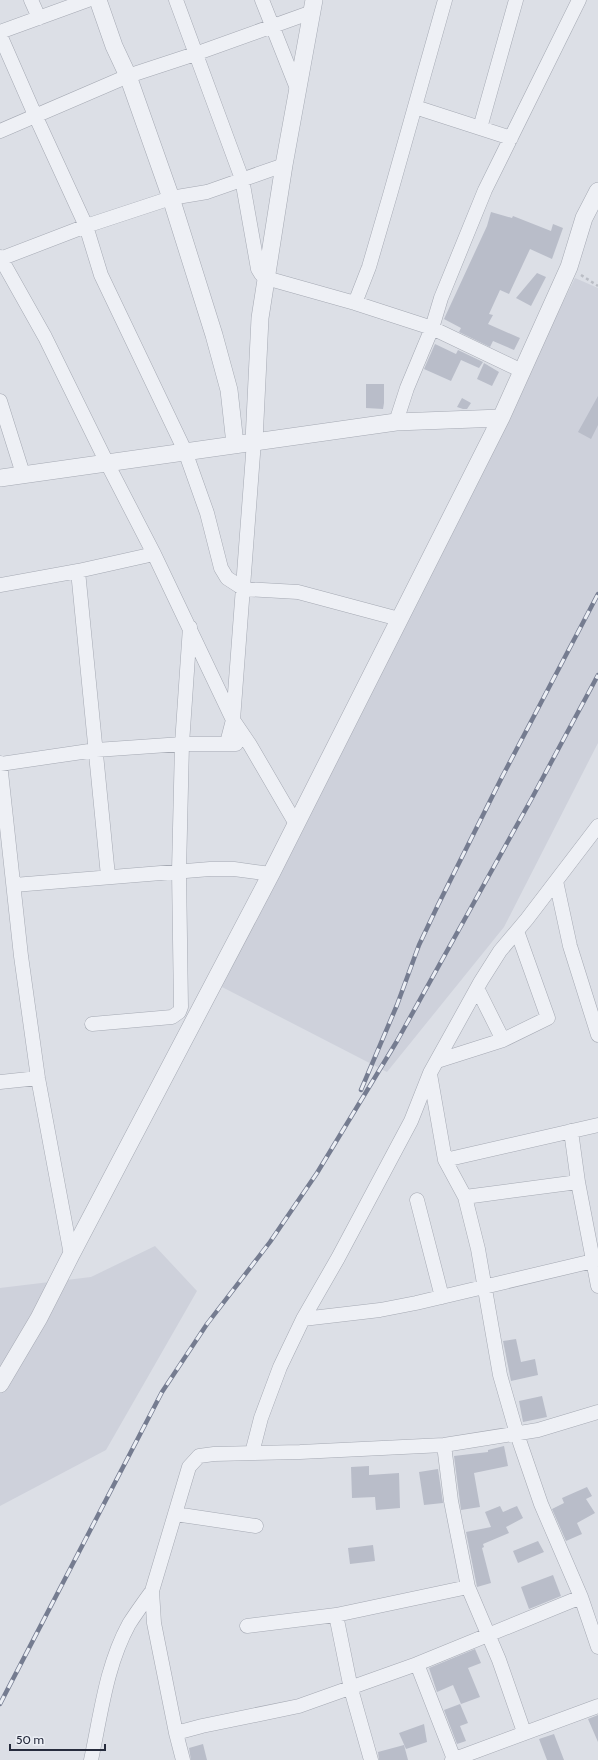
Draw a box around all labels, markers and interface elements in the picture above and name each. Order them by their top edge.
scale bar [10,1726,105,1752]
text: 50 m [16,1732,44,1747]

